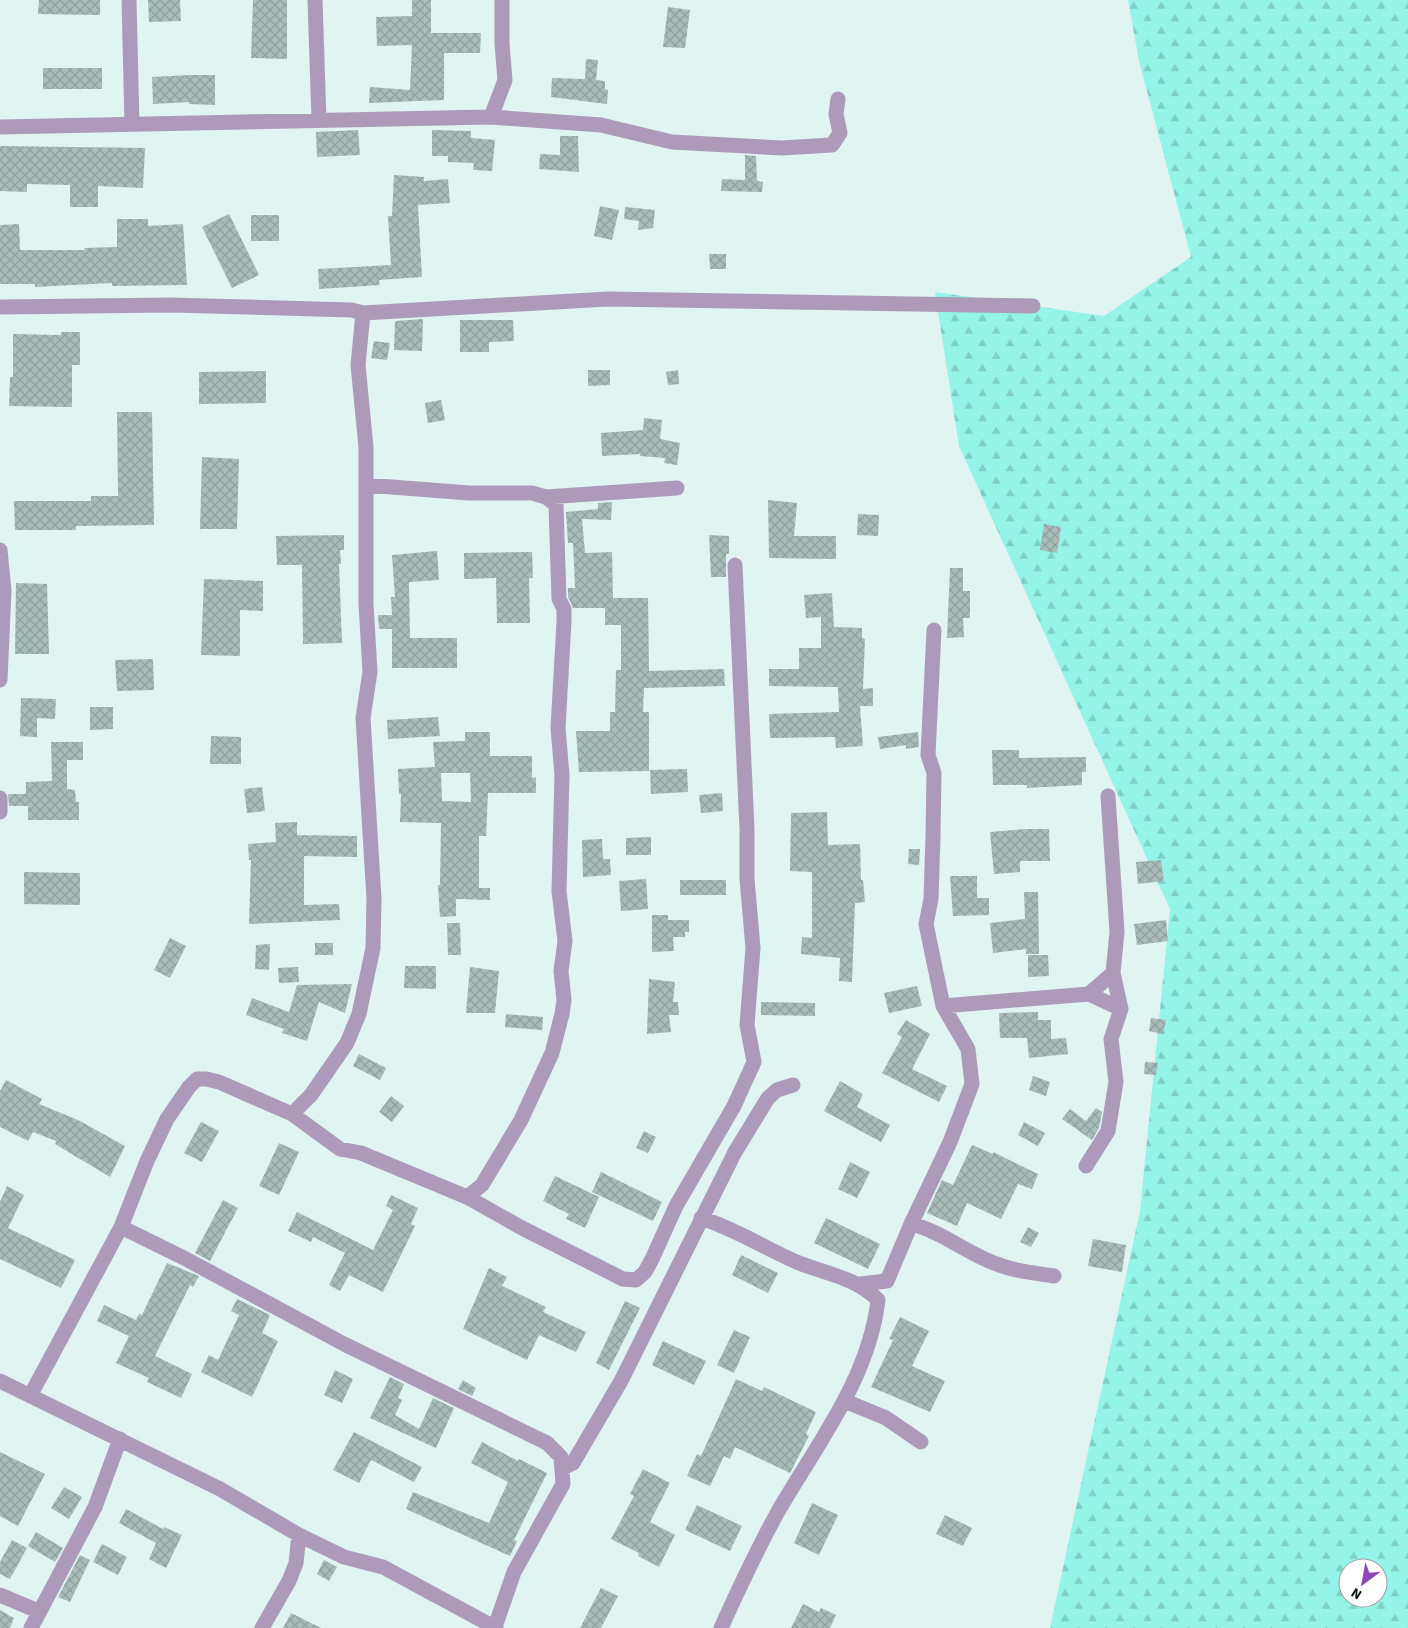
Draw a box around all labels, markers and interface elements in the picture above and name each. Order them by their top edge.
north arrow [1338,1558,1388,1608]
text: N [1347,1582,1366,1604]

